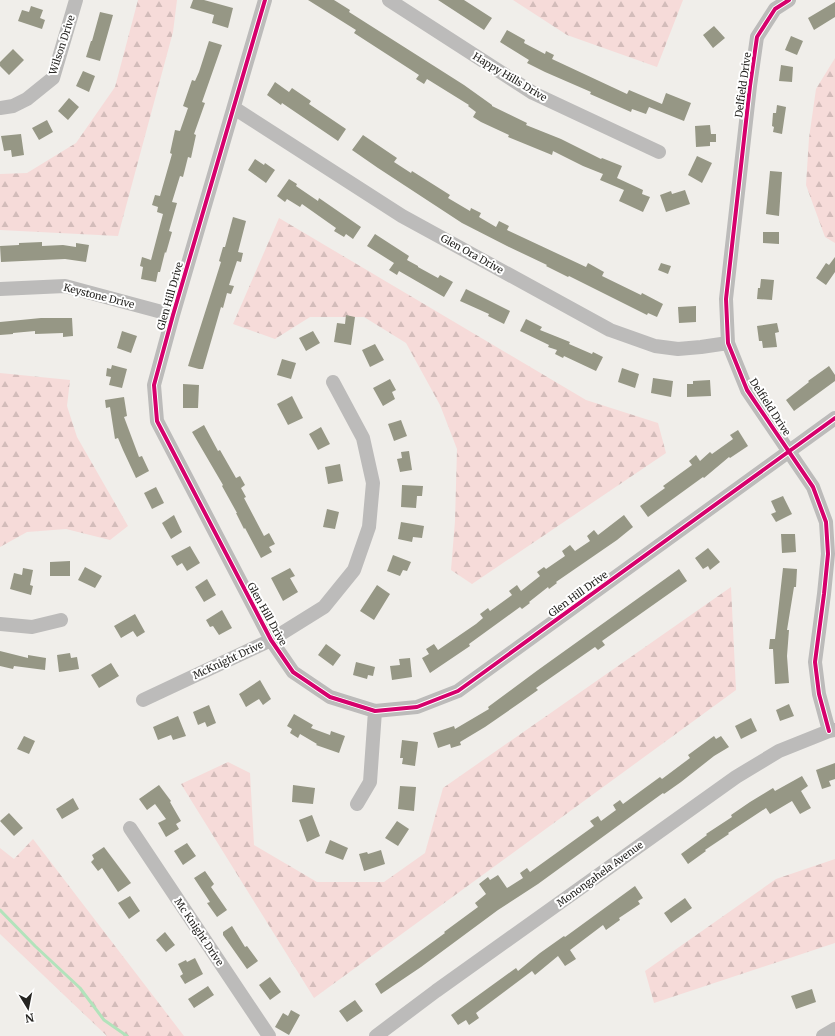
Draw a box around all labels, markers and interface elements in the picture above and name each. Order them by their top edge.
street label: Wilson Drive [46,14,78,77]
street label: Happy Hills Drive [471,50,549,104]
street label: Delfield Drive [732,52,754,118]
street label: Glen Ora Drive [438,231,506,277]
street label: Glen Hill Drive [154,260,186,332]
street label: Keystone Drive [62,281,136,311]
street label: Delfield Drive [747,376,793,438]
street label: Glen Hill Drive [546,568,610,620]
street label: Glen Hill Drive [244,580,290,648]
street label: McKnight Drive [191,638,265,682]
street label: Monongahela Avenue [554,838,646,910]
street label: Mc Knight Drive [172,896,226,968]
north arrow [8,988,48,1028]
text: N [24,1010,35,1026]

